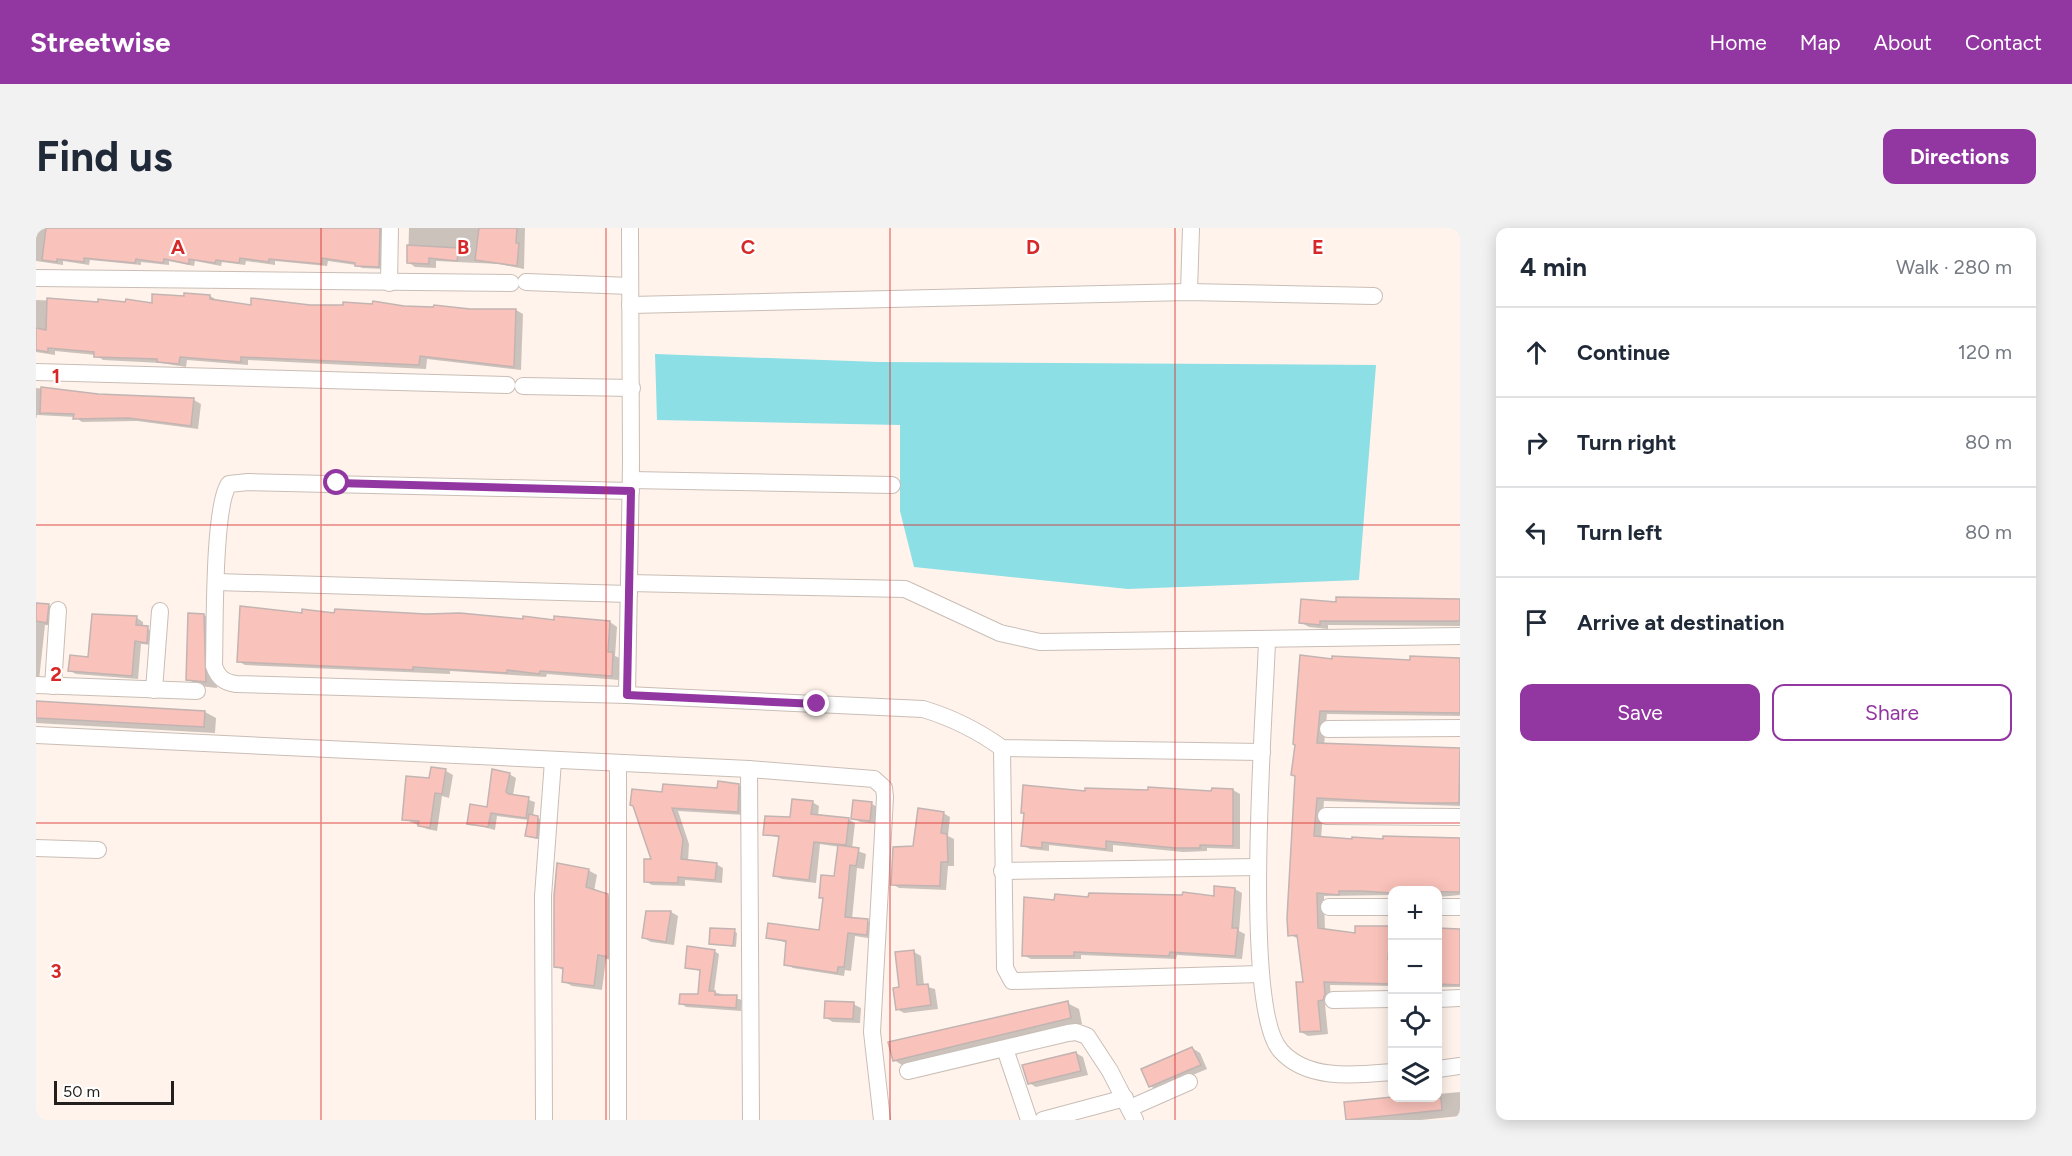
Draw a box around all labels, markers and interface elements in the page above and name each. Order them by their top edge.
text: Streetwise [30,25,170,59]
text: Home [1710,30,1767,55]
text: Map [1800,30,1841,55]
text: About [1874,30,1932,55]
text: Contact [1965,30,2042,55]
button: Directions [1883,129,2036,184]
text: Find us [36,131,173,182]
text: A [171,235,186,259]
text: B [457,235,469,259]
text: C [741,235,755,259]
text: D [1026,235,1040,259]
text: E [1312,235,1324,259]
text: 4 min [1520,251,1587,283]
text: Walk · 280 m [1896,255,2012,279]
icon: ahead [1520,336,1553,369]
text: Continue [1577,339,1670,366]
text: 120 m [1958,340,2012,364]
text: 1 [52,364,60,388]
icon: right [1520,426,1553,459]
text: Turn right [1577,429,1676,456]
text: 80 m [1965,430,2012,454]
route start [323,469,349,495]
icon: left [1520,516,1553,549]
text: Turn left [1577,519,1663,546]
text: 80 m [1965,520,2012,544]
icon: arrive [1520,606,1553,639]
text: Arrive at destination [1577,609,1785,636]
text: 2 [50,662,62,686]
button: Save [1520,684,1760,741]
button: Share [1772,684,2012,741]
route end [803,690,829,716]
map controls [1388,886,1442,1102]
button: + [1388,886,1442,940]
button: − [1388,940,1442,994]
text: 3 [50,959,62,983]
button: locate [1388,994,1442,1048]
button: layers [1388,1048,1442,1102]
scale bar [54,1078,174,1106]
text: 50 m [63,1082,100,1101]

